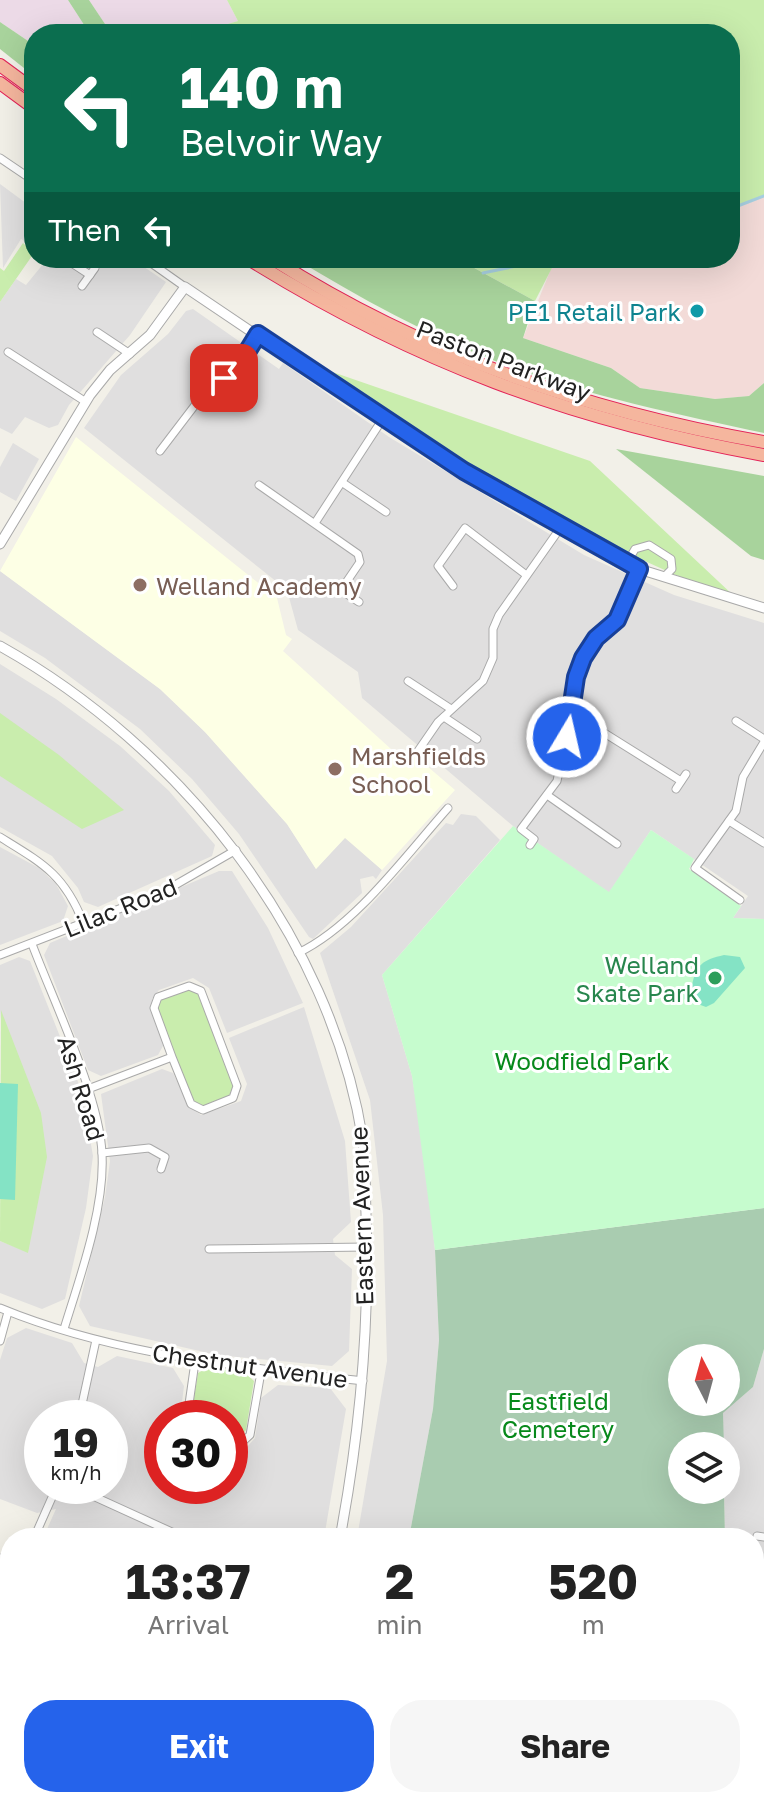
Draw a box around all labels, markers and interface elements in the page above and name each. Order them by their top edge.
text: 140 m [180,53,343,120]
icon: left [48,56,152,160]
text: Belvoir Way [180,121,382,164]
icon: left [137,208,181,252]
text: Then [48,212,121,248]
place label: PE1 Retail Park [508,297,681,326]
marker: PE1 Retail Park [688,302,706,320]
street label: Paston Parkway [413,313,595,407]
pin [190,344,258,412]
icon: arrive [202,356,246,400]
place label: Welland Academy [156,571,362,600]
marker: Welland Academy [131,576,149,594]
position arrow [525,695,609,779]
place label: Marshfields School [351,741,486,798]
marker: Marshfields School [326,760,344,778]
street label: Lilac Road [59,871,181,943]
place label: Welland Skate Park [576,950,699,1007]
marker: Welland Skate Park [706,969,724,987]
street label: Ash Road [52,1032,112,1144]
park label: Woodfield Park [495,1046,669,1075]
street label: Eastern Avenue [343,1126,379,1306]
street label: Chestnut Avenue [150,1337,350,1393]
north arrow [668,1344,740,1416]
map controls [668,1344,740,1504]
park label: Eastfield Cemetery [502,1386,614,1443]
speed limit sign: 30 [144,1400,248,1504]
text: 19 [53,1418,99,1466]
button: layers [668,1432,740,1504]
text: km/h [51,1460,101,1484]
text: 13:37 [126,1552,251,1610]
text: 2 [385,1552,414,1610]
text: 520 [548,1552,638,1610]
text: Arrival [148,1609,229,1640]
text: min [377,1609,423,1640]
text: m [582,1609,605,1640]
button: Exit [24,1700,374,1792]
button: Share [390,1700,740,1792]

